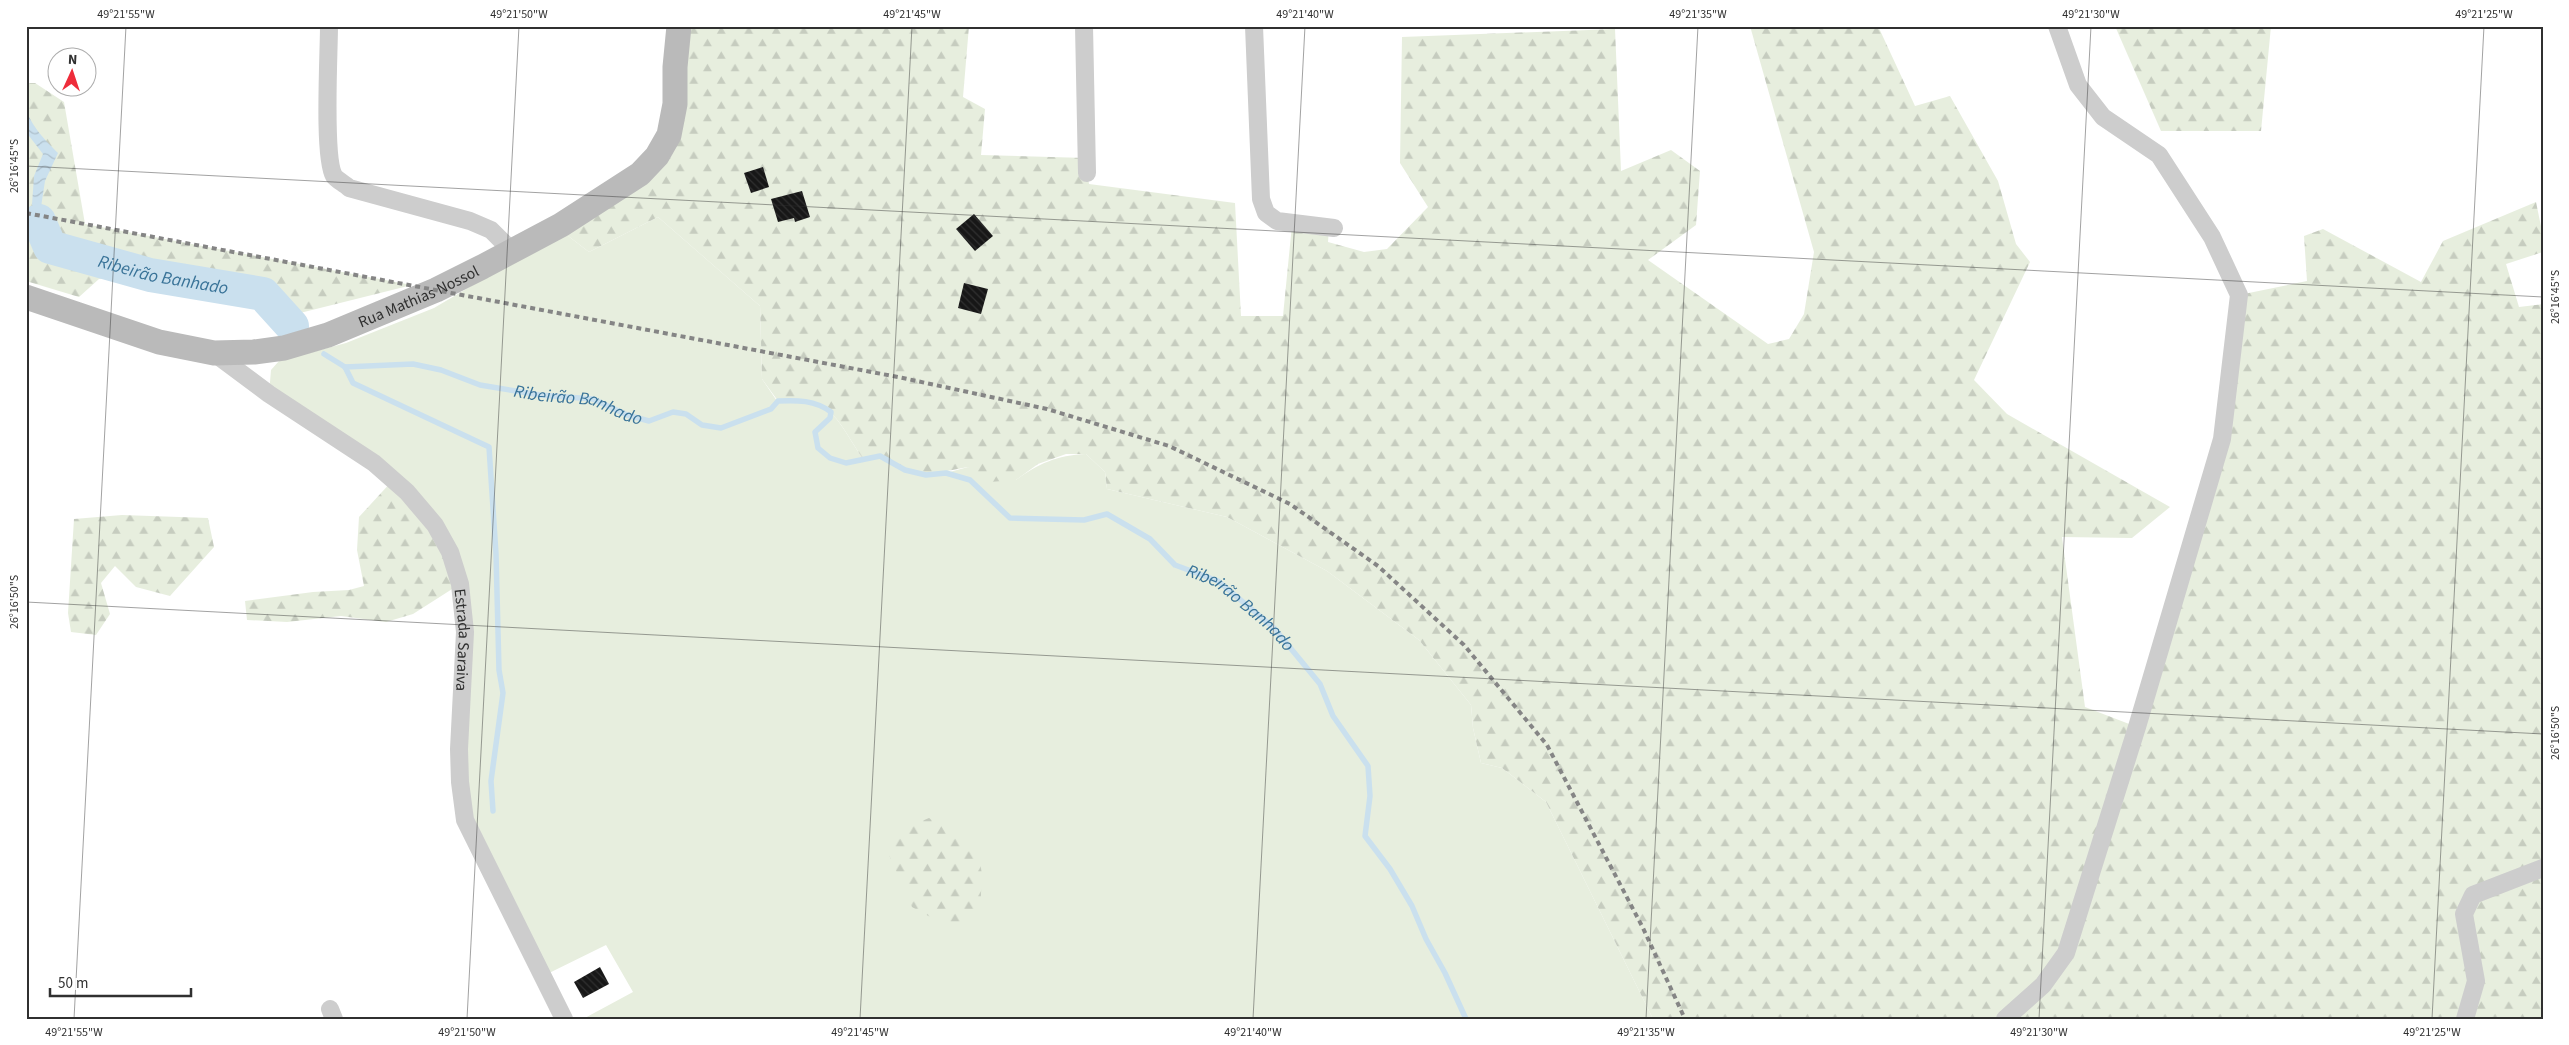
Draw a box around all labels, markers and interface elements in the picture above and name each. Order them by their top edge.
text: 49°21'55"W [97,6,155,23]
text: 49°21'50"W [490,6,548,23]
text: 49°21'45"W [883,6,941,23]
text: 49°21'40"W [1276,6,1334,23]
text: 49°21'35"W [1669,6,1727,23]
text: 49°21'30"W [2062,6,2120,23]
text: 49°21'25"W [2455,6,2513,23]
north arrow [48,48,98,98]
text: N [67,50,78,70]
text: 26°16'45"S [6,139,23,193]
water label: Ribeirão Banhado [95,249,230,301]
street label: Rua Mathias Nossol [355,260,483,333]
text: 26°16'45"S [2547,270,2564,324]
water label: Ribeirão Banhado [512,379,645,432]
water label: Ribeirão Banhado [1183,558,1300,657]
text: 26°16'50"S [6,575,23,629]
street label: Estrada Saraiva [449,588,475,692]
text: 26°16'50"S [2547,706,2564,760]
scale bar [50,965,191,997]
text: 50 m [58,973,88,994]
text: 49°21'55"W [45,1024,103,1041]
text: 49°21'50"W [438,1024,496,1041]
text: 49°21'45"W [831,1024,889,1041]
text: 49°21'40"W [1224,1024,1282,1041]
text: 49°21'35"W [1617,1024,1675,1041]
text: 49°21'30"W [2010,1024,2068,1041]
text: 49°21'25"W [2403,1024,2461,1041]

